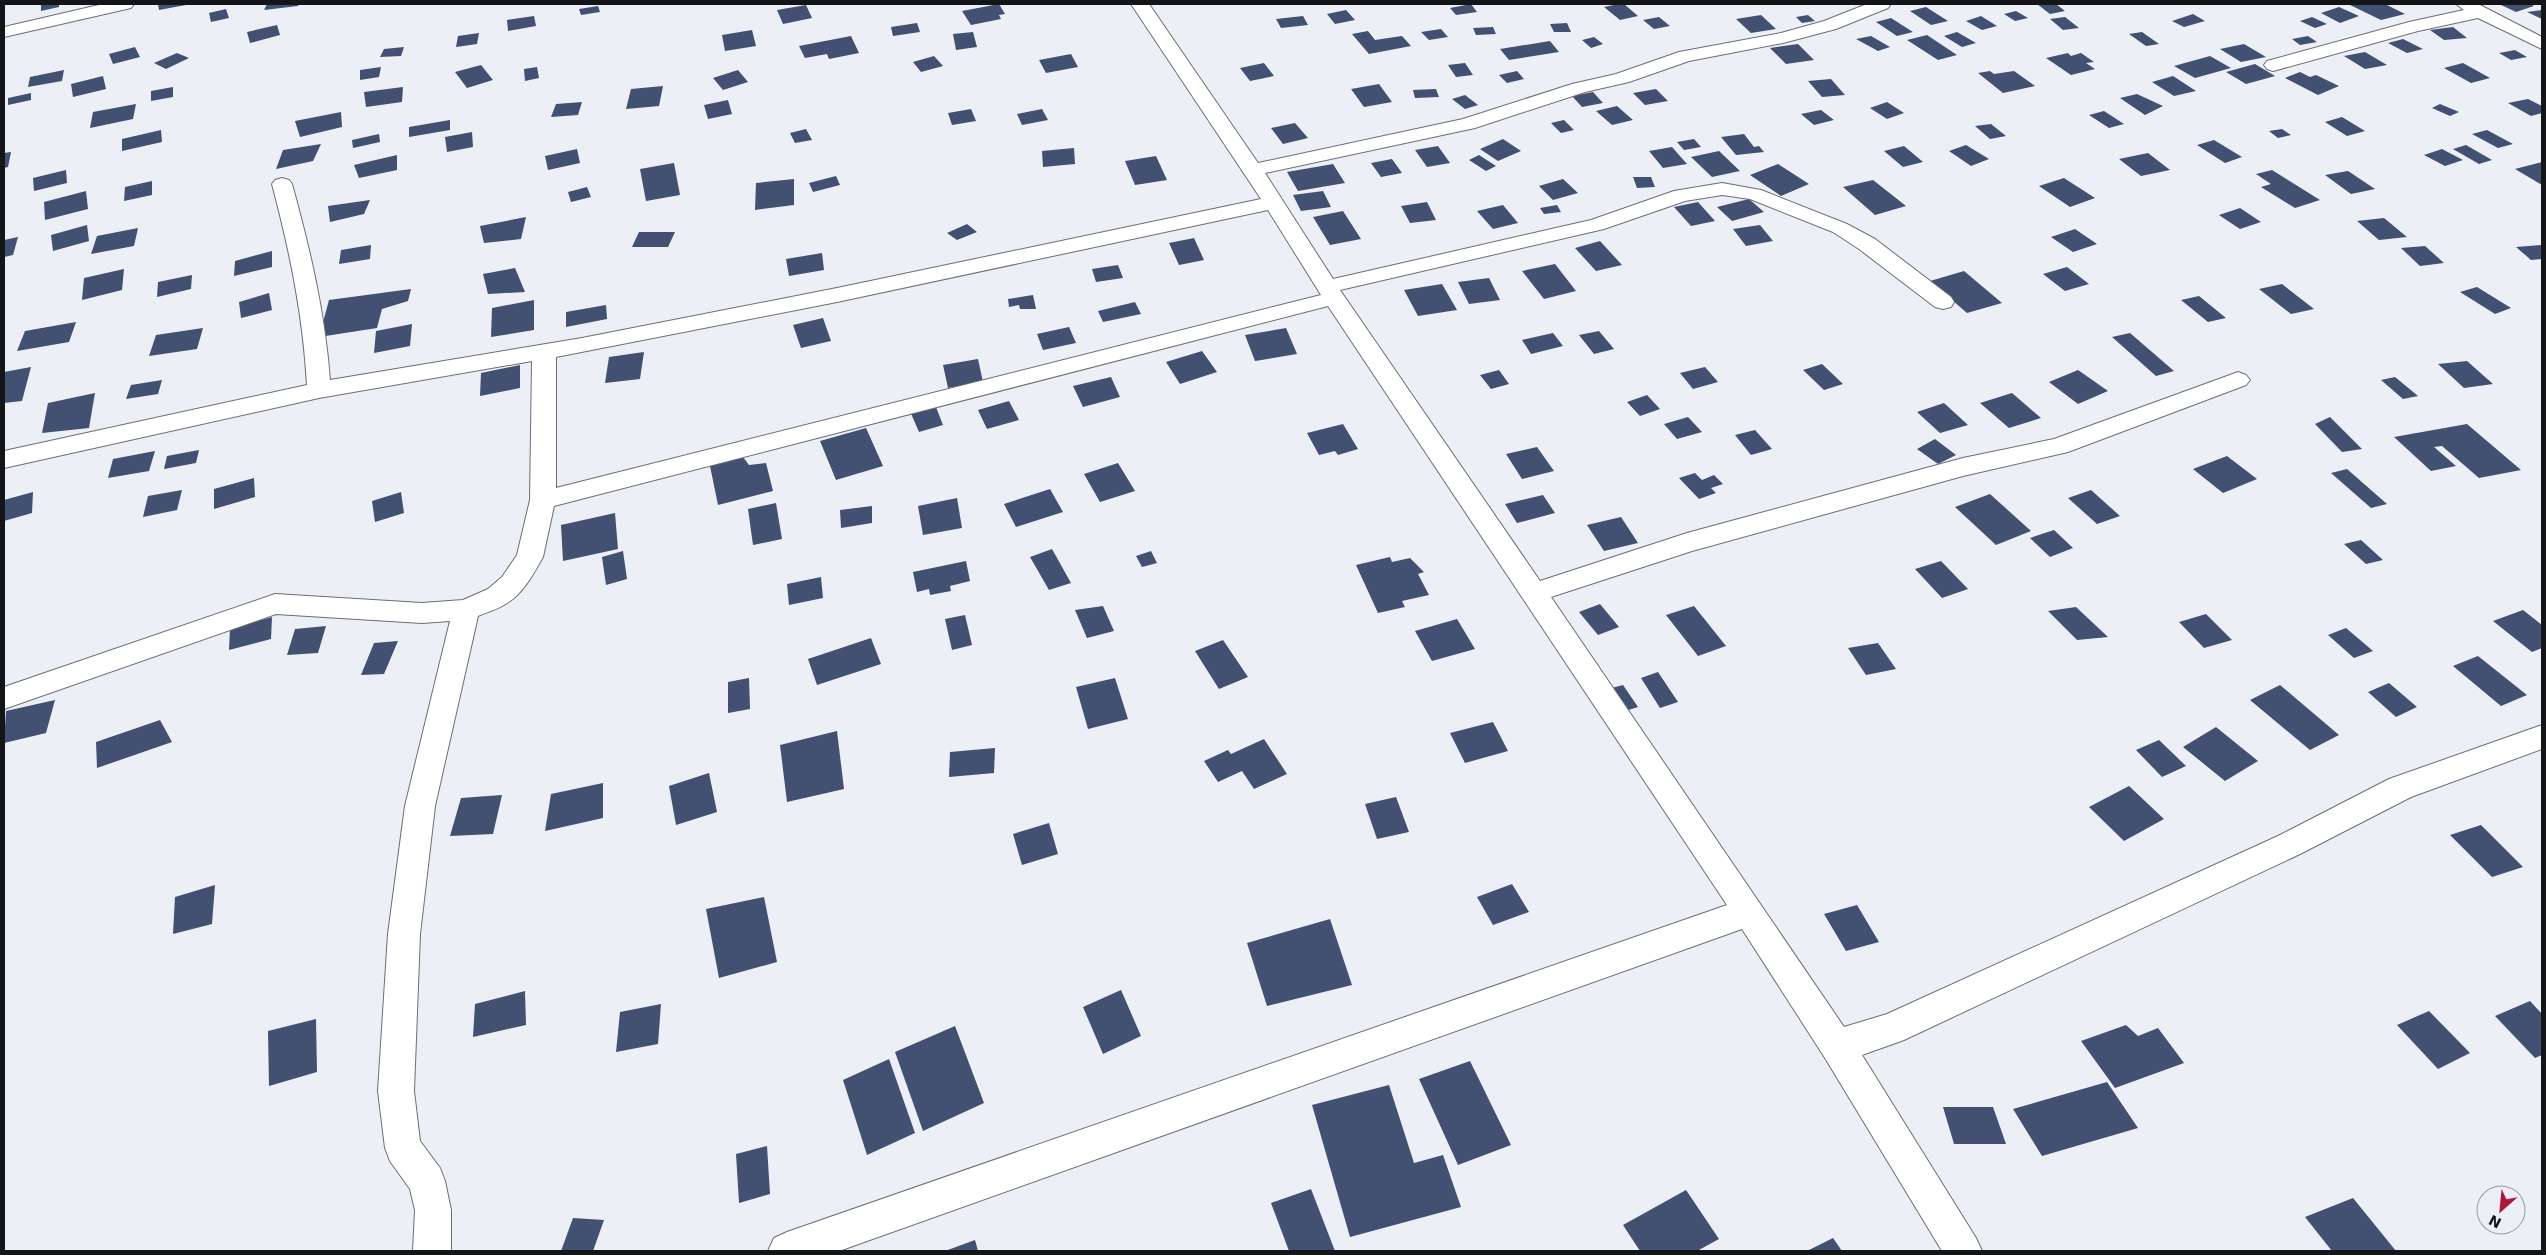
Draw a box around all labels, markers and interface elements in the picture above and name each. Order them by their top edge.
north arrow [2476,1185,2526,1235]
text: N [2486,1212,2504,1231]

